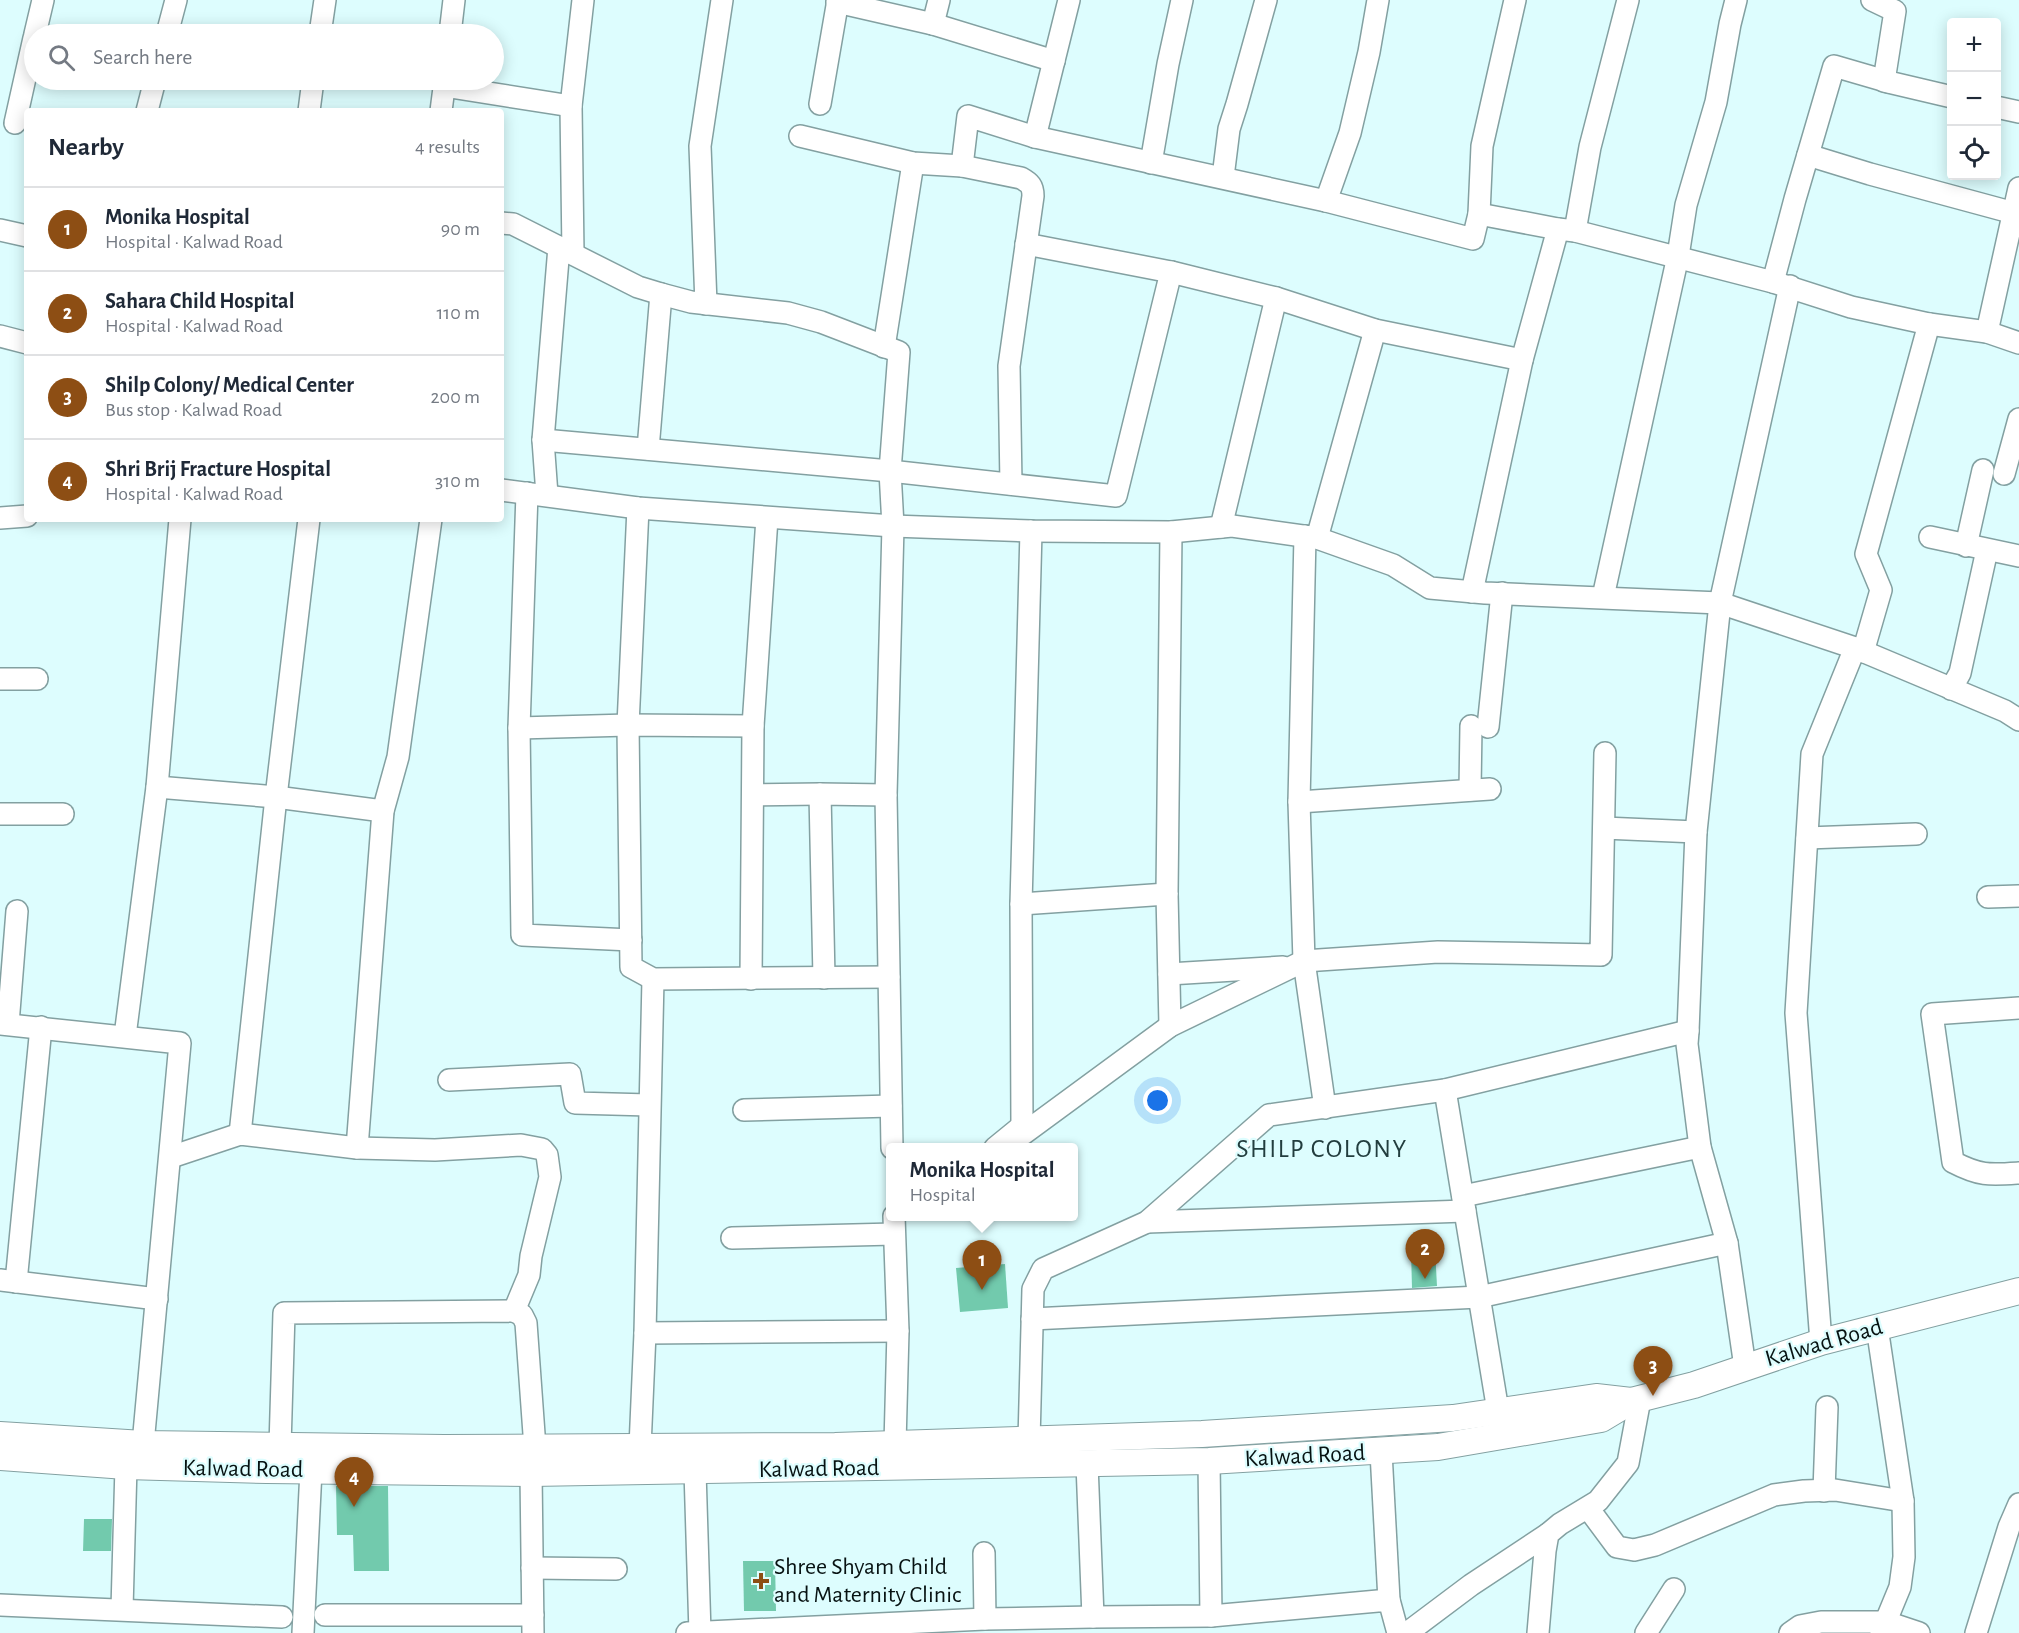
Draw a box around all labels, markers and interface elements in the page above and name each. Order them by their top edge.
map controls [1947,18,2001,180]
button: + [1947,18,2001,72]
search box [24,24,504,90]
icon: search [45,41,78,74]
text: Search here [93,46,192,68]
button: − [1947,72,2001,126]
button: locate [1947,126,2001,180]
text: Nearby [48,134,124,160]
text: 4 results [415,137,480,157]
text: Monika Hospital [105,206,250,228]
text: 1 [64,219,71,239]
text: 90 m [441,219,480,239]
text: Hospital · Kalwad Road [105,232,283,252]
text: Sahara Child Hospital [105,290,294,312]
text: 2 [63,303,72,323]
text: 110 m [436,303,480,323]
text: Hospital · Kalwad Road [105,316,283,336]
text: Shilp Colony/ Medical Center [105,374,354,396]
text: 3 [63,387,72,407]
text: 200 m [430,387,480,407]
text: Bus stop · Kalwad Road [105,400,282,420]
text: Shri Brij Fracture Hospital [105,458,331,480]
text: 4 [62,471,73,491]
text: 310 m [435,471,480,491]
text: Hospital · Kalwad Road [105,484,283,504]
your location [1143,1086,1172,1115]
district label: SHILP COLONY [1236,1136,1408,1162]
popup [886,1143,1078,1221]
text: Monika Hospital [910,1159,1054,1181]
text: Hospital [910,1185,976,1205]
pin: 2 [1406,1230,1444,1279]
pin: 1 [962,1240,1002,1290]
street label: Kalwad Road [1763,1315,1885,1371]
pin: 3 [1634,1346,1672,1396]
street label: Kalwad Road [1244,1441,1366,1471]
street label: Kalwad Road [182,1456,304,1482]
street label: Kalwad Road [758,1456,880,1482]
pin: 4 [334,1458,374,1507]
place label: Shree Shyam Child and Maternity Clinic [774,1555,961,1607]
marker: Shree Shyam Child and Maternity Clinic [752,1572,770,1590]

